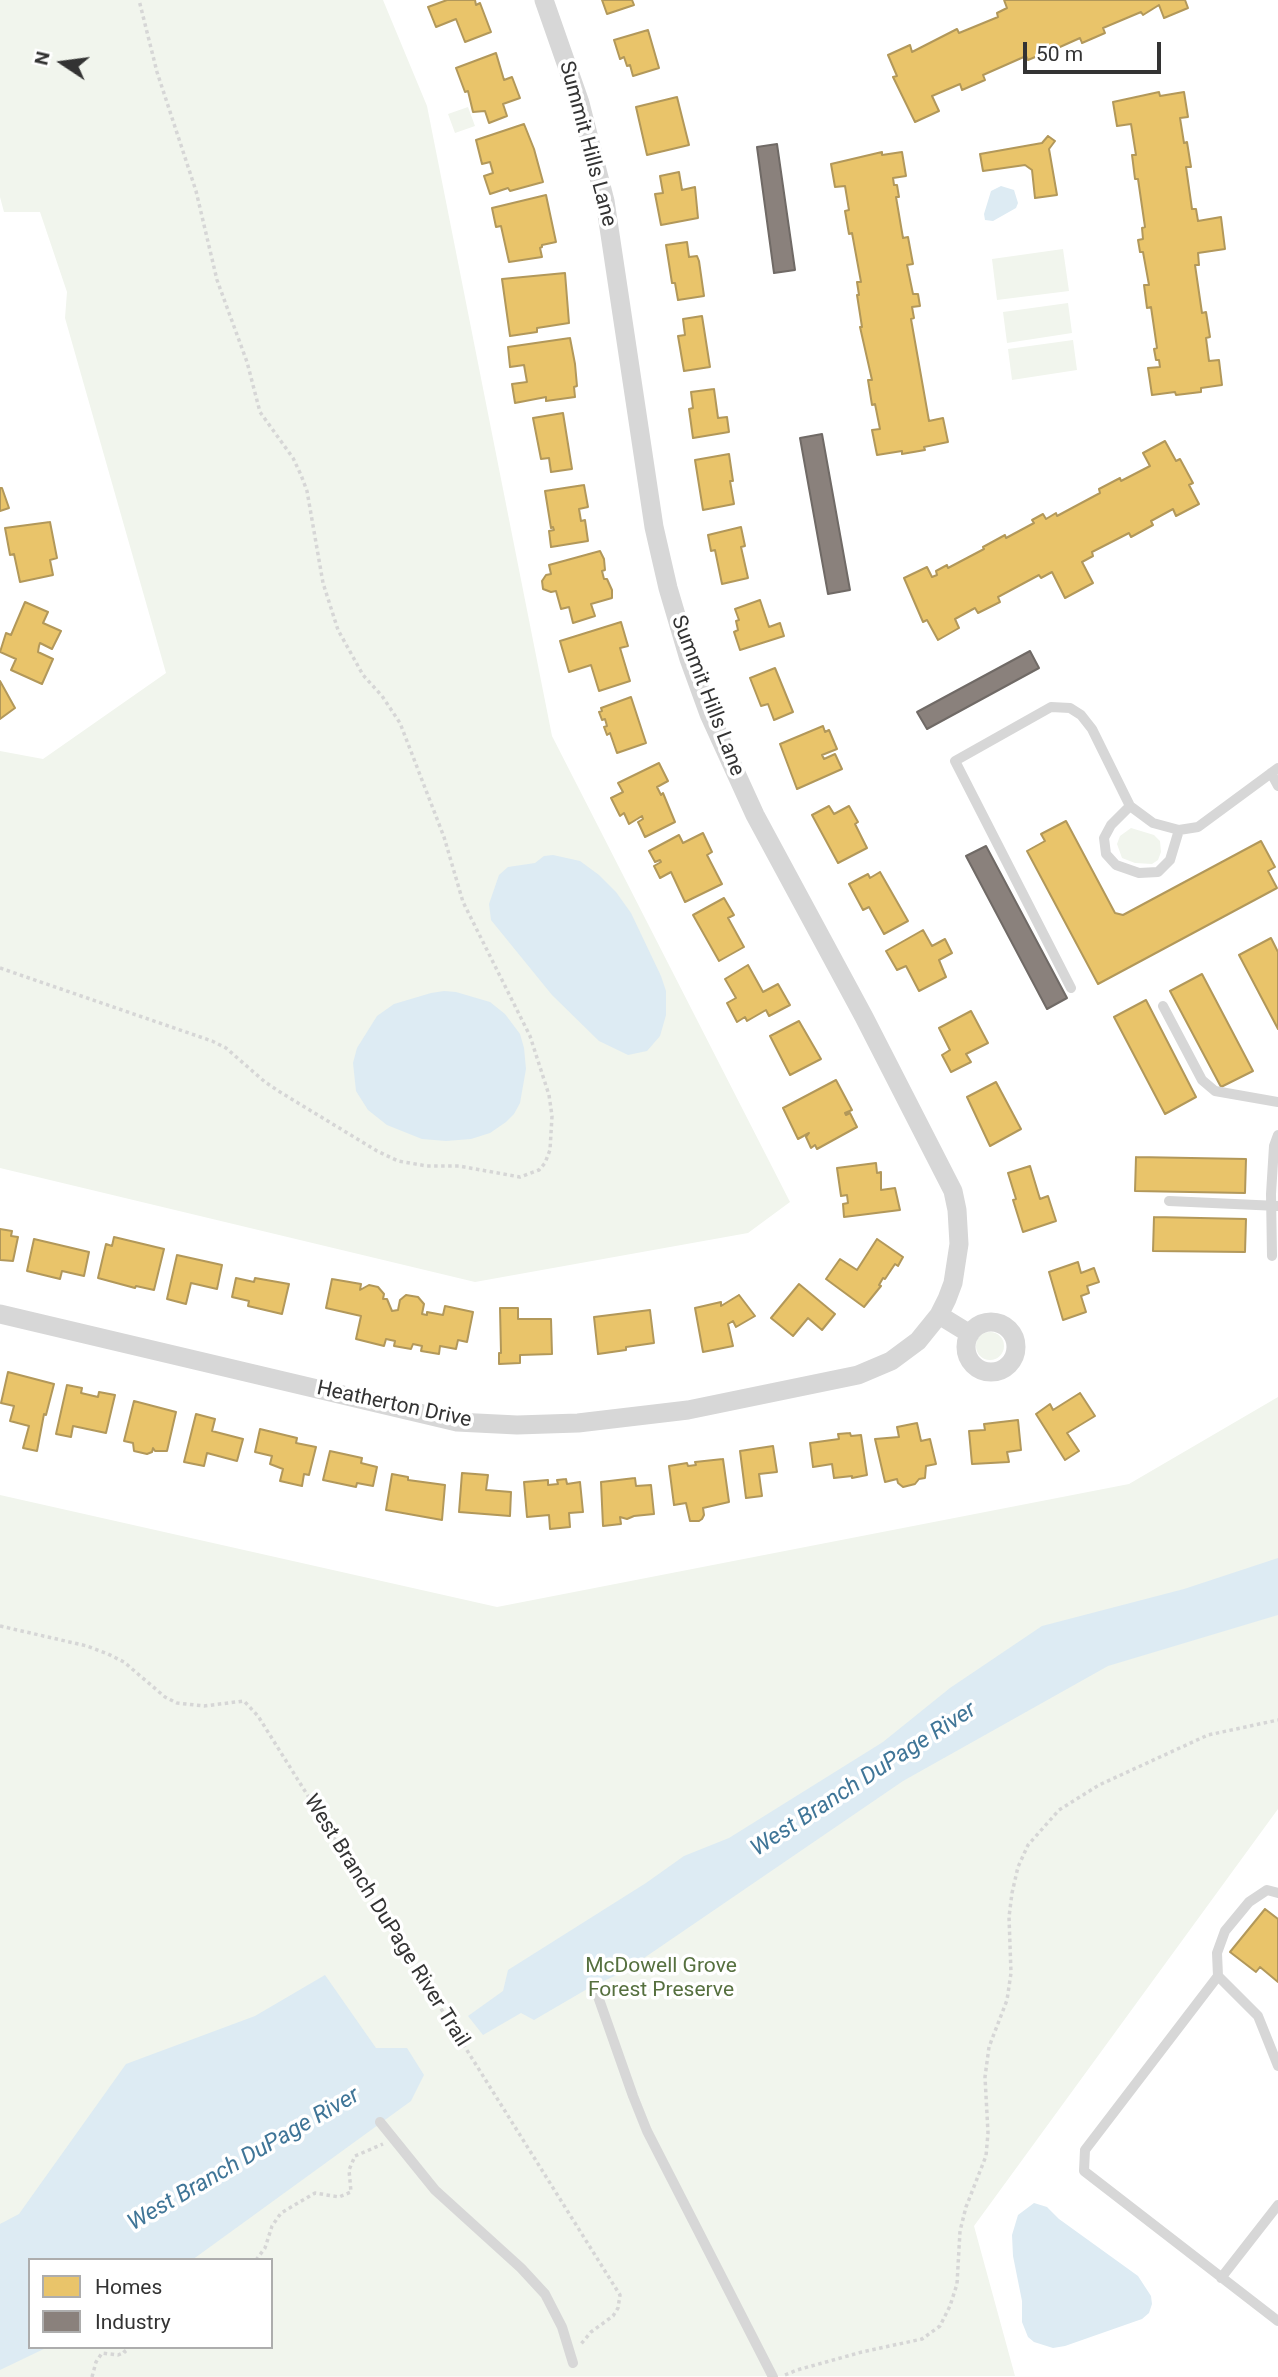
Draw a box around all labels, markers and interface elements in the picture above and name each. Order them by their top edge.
north arrow [28,28,98,98]
scale bar [1026,28,1164,72]
text: 50 m [1036,42,1083,66]
text: N [29,49,55,67]
street label: Summit Hills Lane [553,59,621,229]
street label: Summit Hills Lane [665,612,749,780]
street label: Heatherton Drive [314,1376,474,1434]
water label: West Branch DuPage River [746,1697,982,1863]
street label: West Branch DuPage River Trail [298,1790,474,2052]
park label: McDowell Grove Forest Preserve [585,1954,737,2004]
water label: West Branch DuPage River [123,2082,365,2238]
legend [28,2258,273,2349]
text: Homes [95,2275,162,2299]
text: Industry [95,2310,171,2334]

